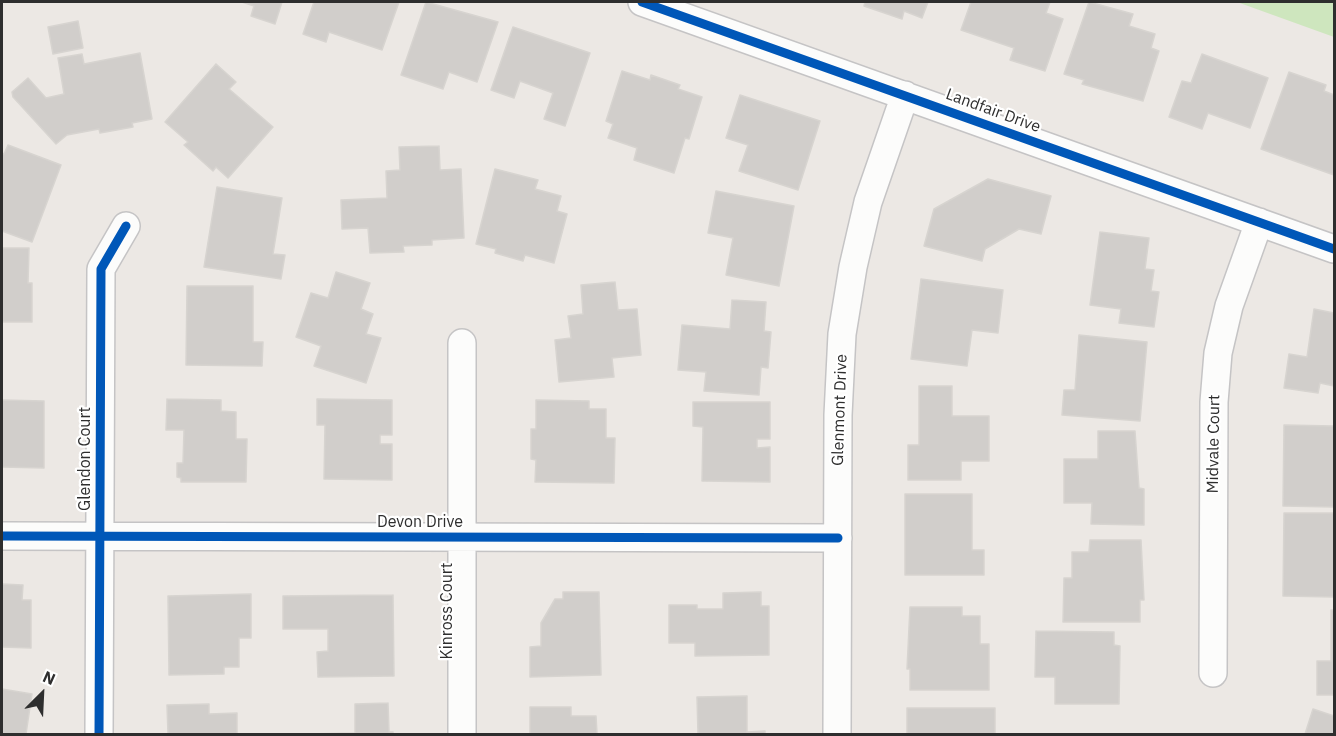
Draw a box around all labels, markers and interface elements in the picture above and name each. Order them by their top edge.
street label: Landfair Drive [943,85,1043,137]
street label: Glenmont Drive [828,354,852,466]
street label: Midvale Court [1204,394,1224,494]
street label: Glendon Court [75,407,95,511]
street label: Devon Drive [377,512,463,532]
street label: Kinross Court [437,563,457,659]
north arrow [12,664,72,724]
text: N [40,666,59,689]

